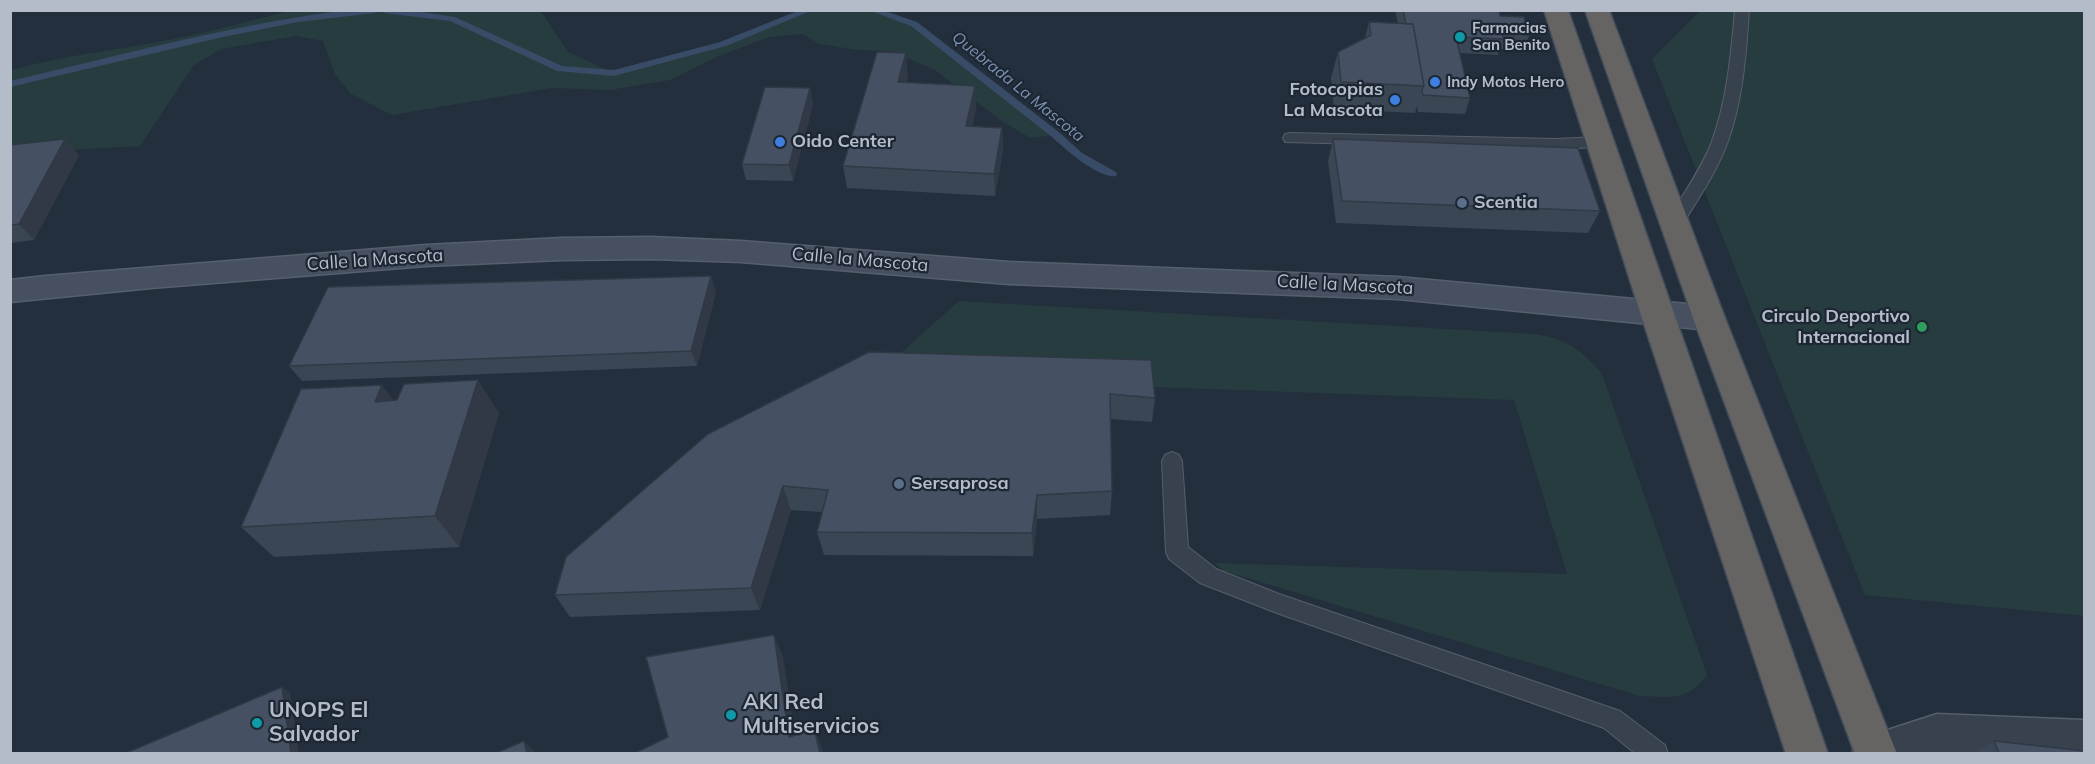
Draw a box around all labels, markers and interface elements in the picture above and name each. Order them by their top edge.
place label: Farmacias San Benito [1472,19,1550,54]
water label: Quebrada La Mascota [948,28,1088,146]
marker: Farmacias San Benito [1453,30,1467,44]
place label: Indy Motos Hero [1447,73,1564,91]
marker: Indy Motos Hero [1428,75,1442,89]
place label: Fotocopias La Mascota [1284,79,1383,122]
marker: Fotocopias La Mascota [1388,93,1402,107]
place label: Oido Center [792,131,894,153]
marker: Oido Center [773,135,787,149]
place label: Scentia [1474,192,1538,214]
marker: Scentia [1455,196,1469,210]
street label: Calle la Mascota [791,243,929,277]
street label: Calle la Mascota [306,244,444,276]
street label: Calle la Mascota [1276,271,1414,299]
place label: Circulo Deportivo Internacional [1761,306,1910,348]
marker: Circulo Deportivo Internacional [1915,320,1929,334]
place label: Sersaprosa [911,473,1009,495]
marker: Sersaprosa [892,477,906,491]
place label: AKI Red Multiservicios [743,690,880,740]
place label: UNOPS El Salvador [269,698,368,748]
marker: AKI Red Multiservicios [724,708,738,722]
marker: UNOPS El Salvador [250,716,264,730]

